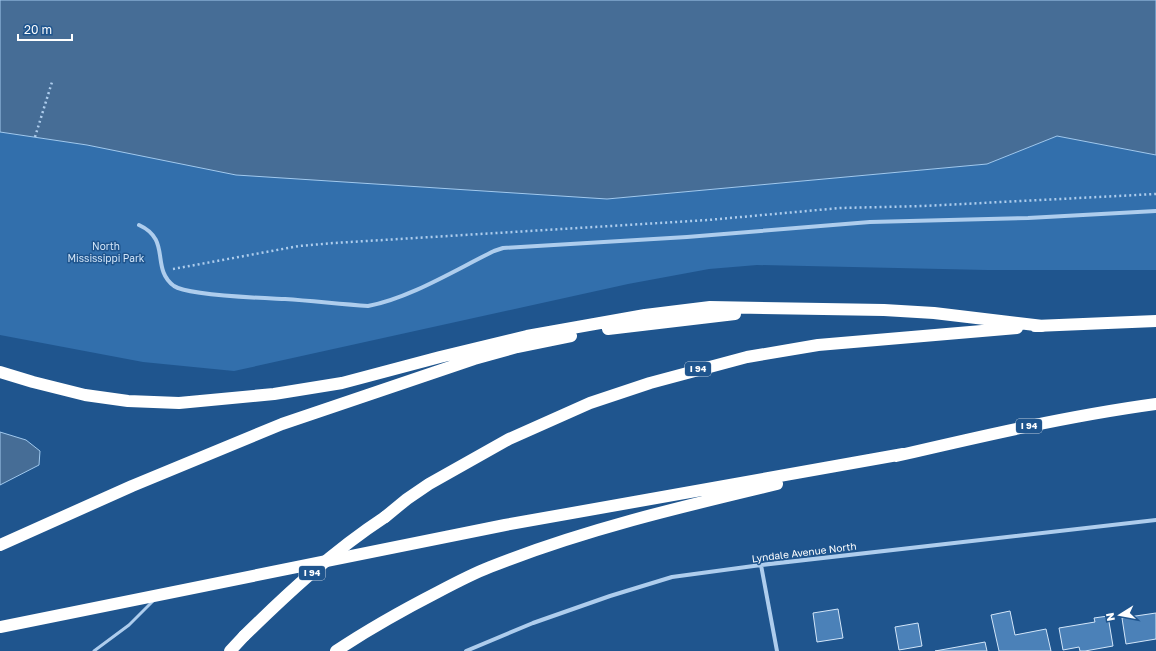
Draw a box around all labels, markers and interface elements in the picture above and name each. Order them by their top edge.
scale bar [18,16,72,42]
text: 20 m [24,22,52,37]
park label: North Mississippi Park [68,240,145,264]
road number: I 94 [685,362,711,376]
road number: I 94 [1016,419,1042,433]
street label: Lyndale Avenue North [751,540,857,564]
road number: I 94 [299,566,325,580]
north arrow [1100,595,1140,635]
text: N [1103,612,1117,622]

